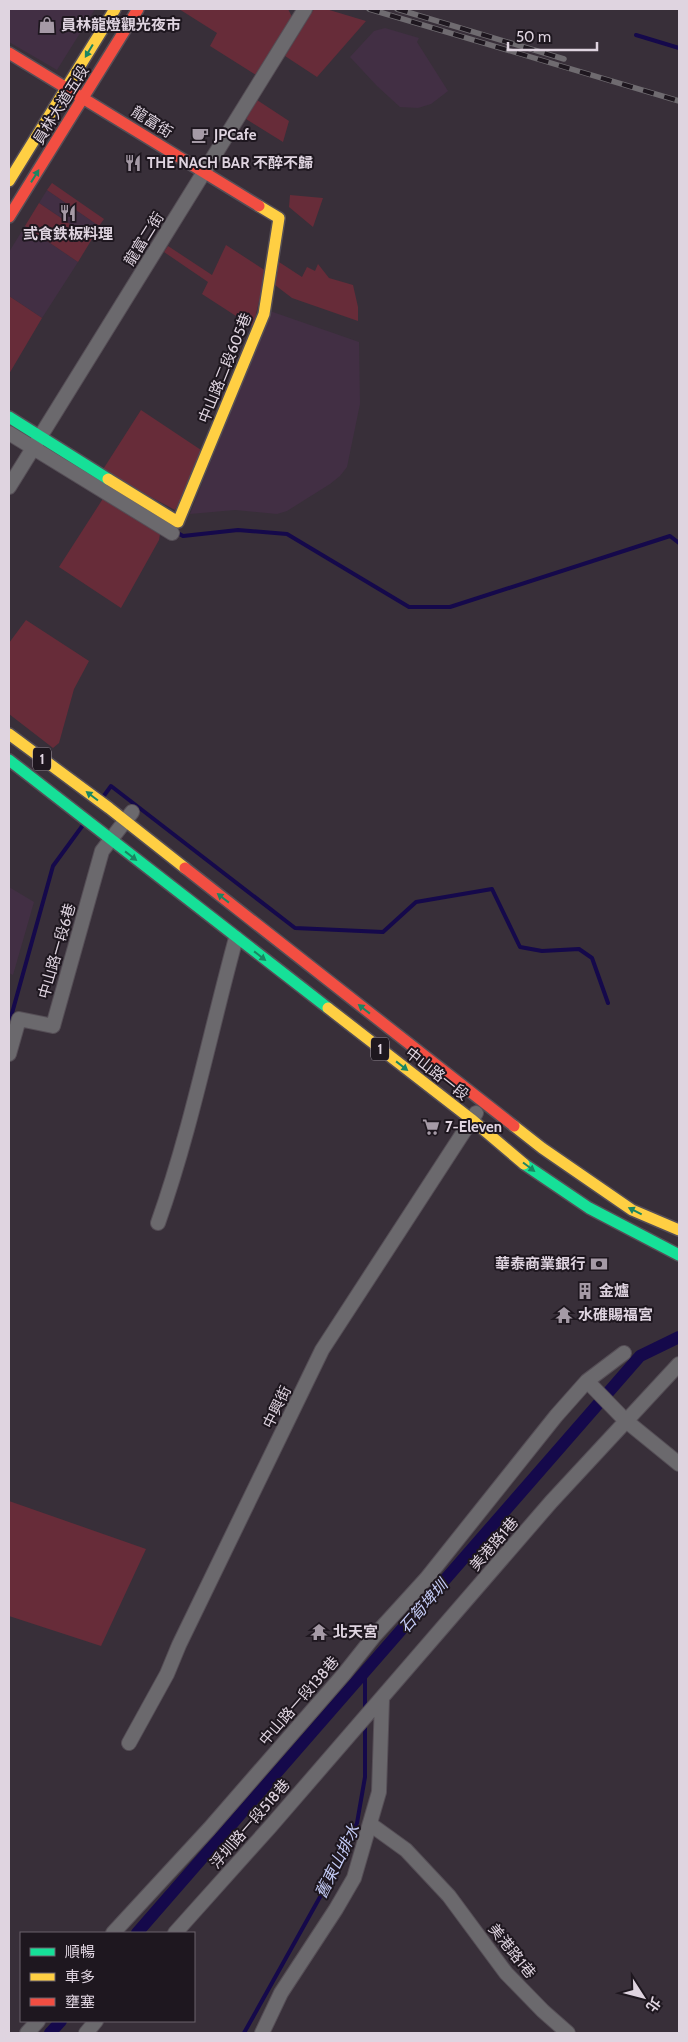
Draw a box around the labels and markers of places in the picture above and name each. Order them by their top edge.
shop icon: 員林龍燈觀光夜市 [37,15,57,35]
place label: 員林龍燈觀光夜市 [61,16,181,34]
cafe icon: JPCafe [190,125,210,145]
place label: JPCafe [213,126,257,144]
restaurant icon: THE NACH BAR 不醉不歸 [123,153,143,173]
place label: THE NACH BAR 不醉不歸 [147,154,313,172]
restaurant icon: 弎食鉄板料理 [58,203,78,223]
place label: 弎食鉄板料理 [23,225,113,243]
supermarket icon: 7-Eleven [421,1117,441,1137]
place label: 7-Eleven [445,1118,502,1136]
bank icon: 華泰商業銀行 [589,1254,609,1274]
place label: 華泰商業銀行 [495,1255,585,1273]
building icon: 金爐 [575,1281,595,1301]
place label: 金爐 [599,1282,629,1300]
temple icon: 水碓賜福宮 [554,1305,574,1325]
place label: 水碓賜福宮 [578,1306,653,1324]
temple icon: 北天宮 [309,1622,329,1642]
place label: 北天宮 [333,1623,378,1641]

